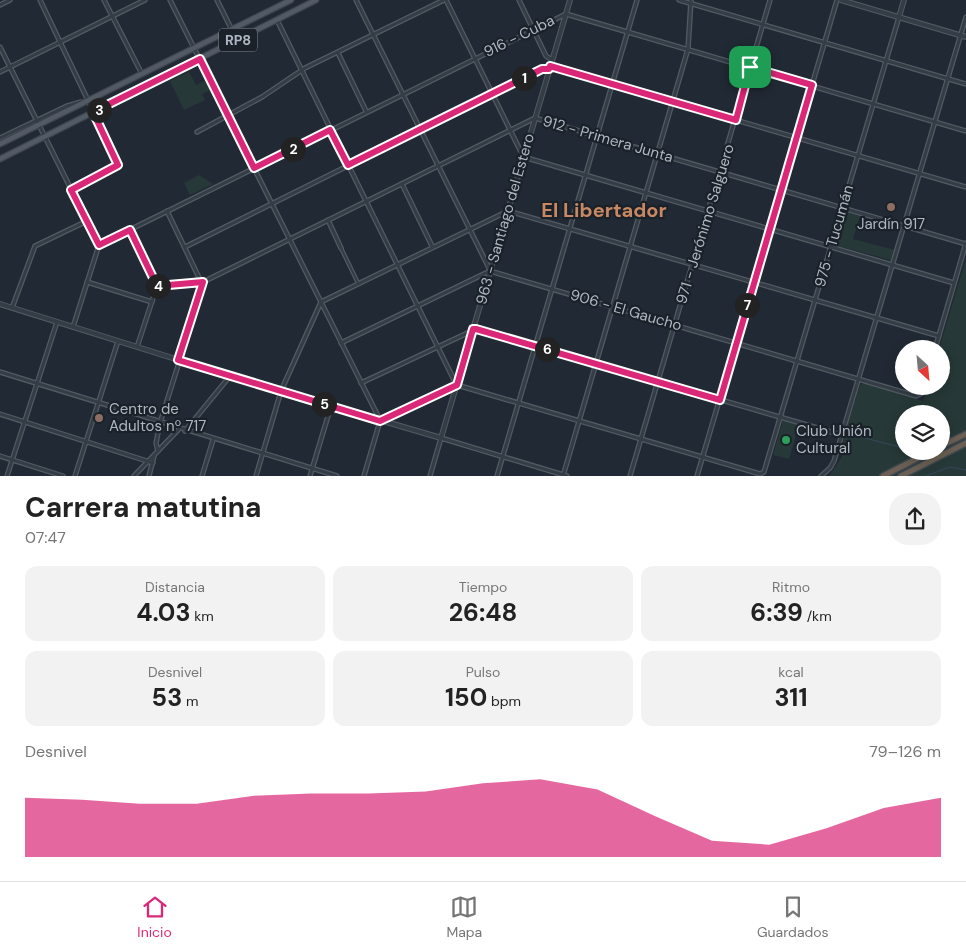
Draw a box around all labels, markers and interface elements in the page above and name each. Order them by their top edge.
street label: 916 - Cuba [480,10,558,62]
road number: RP8 [219,28,257,52]
pin [729,46,771,88]
icon: arrive [736,53,764,81]
pin: 1 [512,66,536,90]
text: 1 [522,69,527,87]
pin: 3 [86,98,112,122]
text: 3 [95,101,104,119]
street label: 912 - Primera Junta [540,111,676,167]
street label: 963 - Santiago del Estero [471,131,539,307]
pin: 2 [280,136,306,162]
text: 2 [289,140,298,158]
street label: 971 - Jerónimo Salguero [671,141,739,306]
street label: 975 - Tucumán [810,183,858,289]
district label: El Libertador [541,197,667,223]
marker: Jardín 917 [885,201,897,213]
place label: Jardín 917 [857,214,925,234]
pin: 4 [146,274,170,298]
text: 4 [154,277,163,295]
street label: 906 - El Gaucho [568,285,684,336]
pin: 7 [734,292,760,318]
text: 7 [744,296,751,314]
pin: 6 [534,336,560,362]
text: 6 [543,340,552,358]
north arrow [895,340,950,395]
map controls [895,340,950,460]
pin: 5 [312,392,336,416]
text: 5 [320,395,329,413]
place label: Centro de Adultos nº 717 [109,399,206,436]
button: layers [895,405,950,460]
marker: Centro de Adultos nº 717 [93,412,105,424]
place label: Club Unión Cultural [796,421,872,458]
marker: Club Unión Cultural [780,434,792,446]
text: Carrera matutina [25,489,262,526]
button: share [889,493,941,545]
text: 07:47 [25,527,66,548]
text: Distancia [145,578,205,596]
text: Tiempo [459,578,507,596]
text: Ritmo [772,578,810,596]
text: 4.03 [136,596,190,629]
text: 26:48 [449,596,517,629]
text: 6:39 [750,596,803,629]
text: km [190,607,214,625]
text: /km [803,607,832,625]
text: Desnivel [148,663,202,681]
text: Pulso [466,663,500,681]
text: kcal [778,663,804,681]
text: 53 [152,681,182,714]
text: 150 [445,681,487,714]
text: 311 [774,681,808,714]
text: m [182,692,198,710]
text: bpm [487,692,521,710]
text: Desnivel [25,741,87,762]
text: 79–126 m [869,741,941,762]
tab: Inicio [137,893,172,941]
tab: Mapa [446,893,482,941]
tab: Guardados [757,893,829,941]

